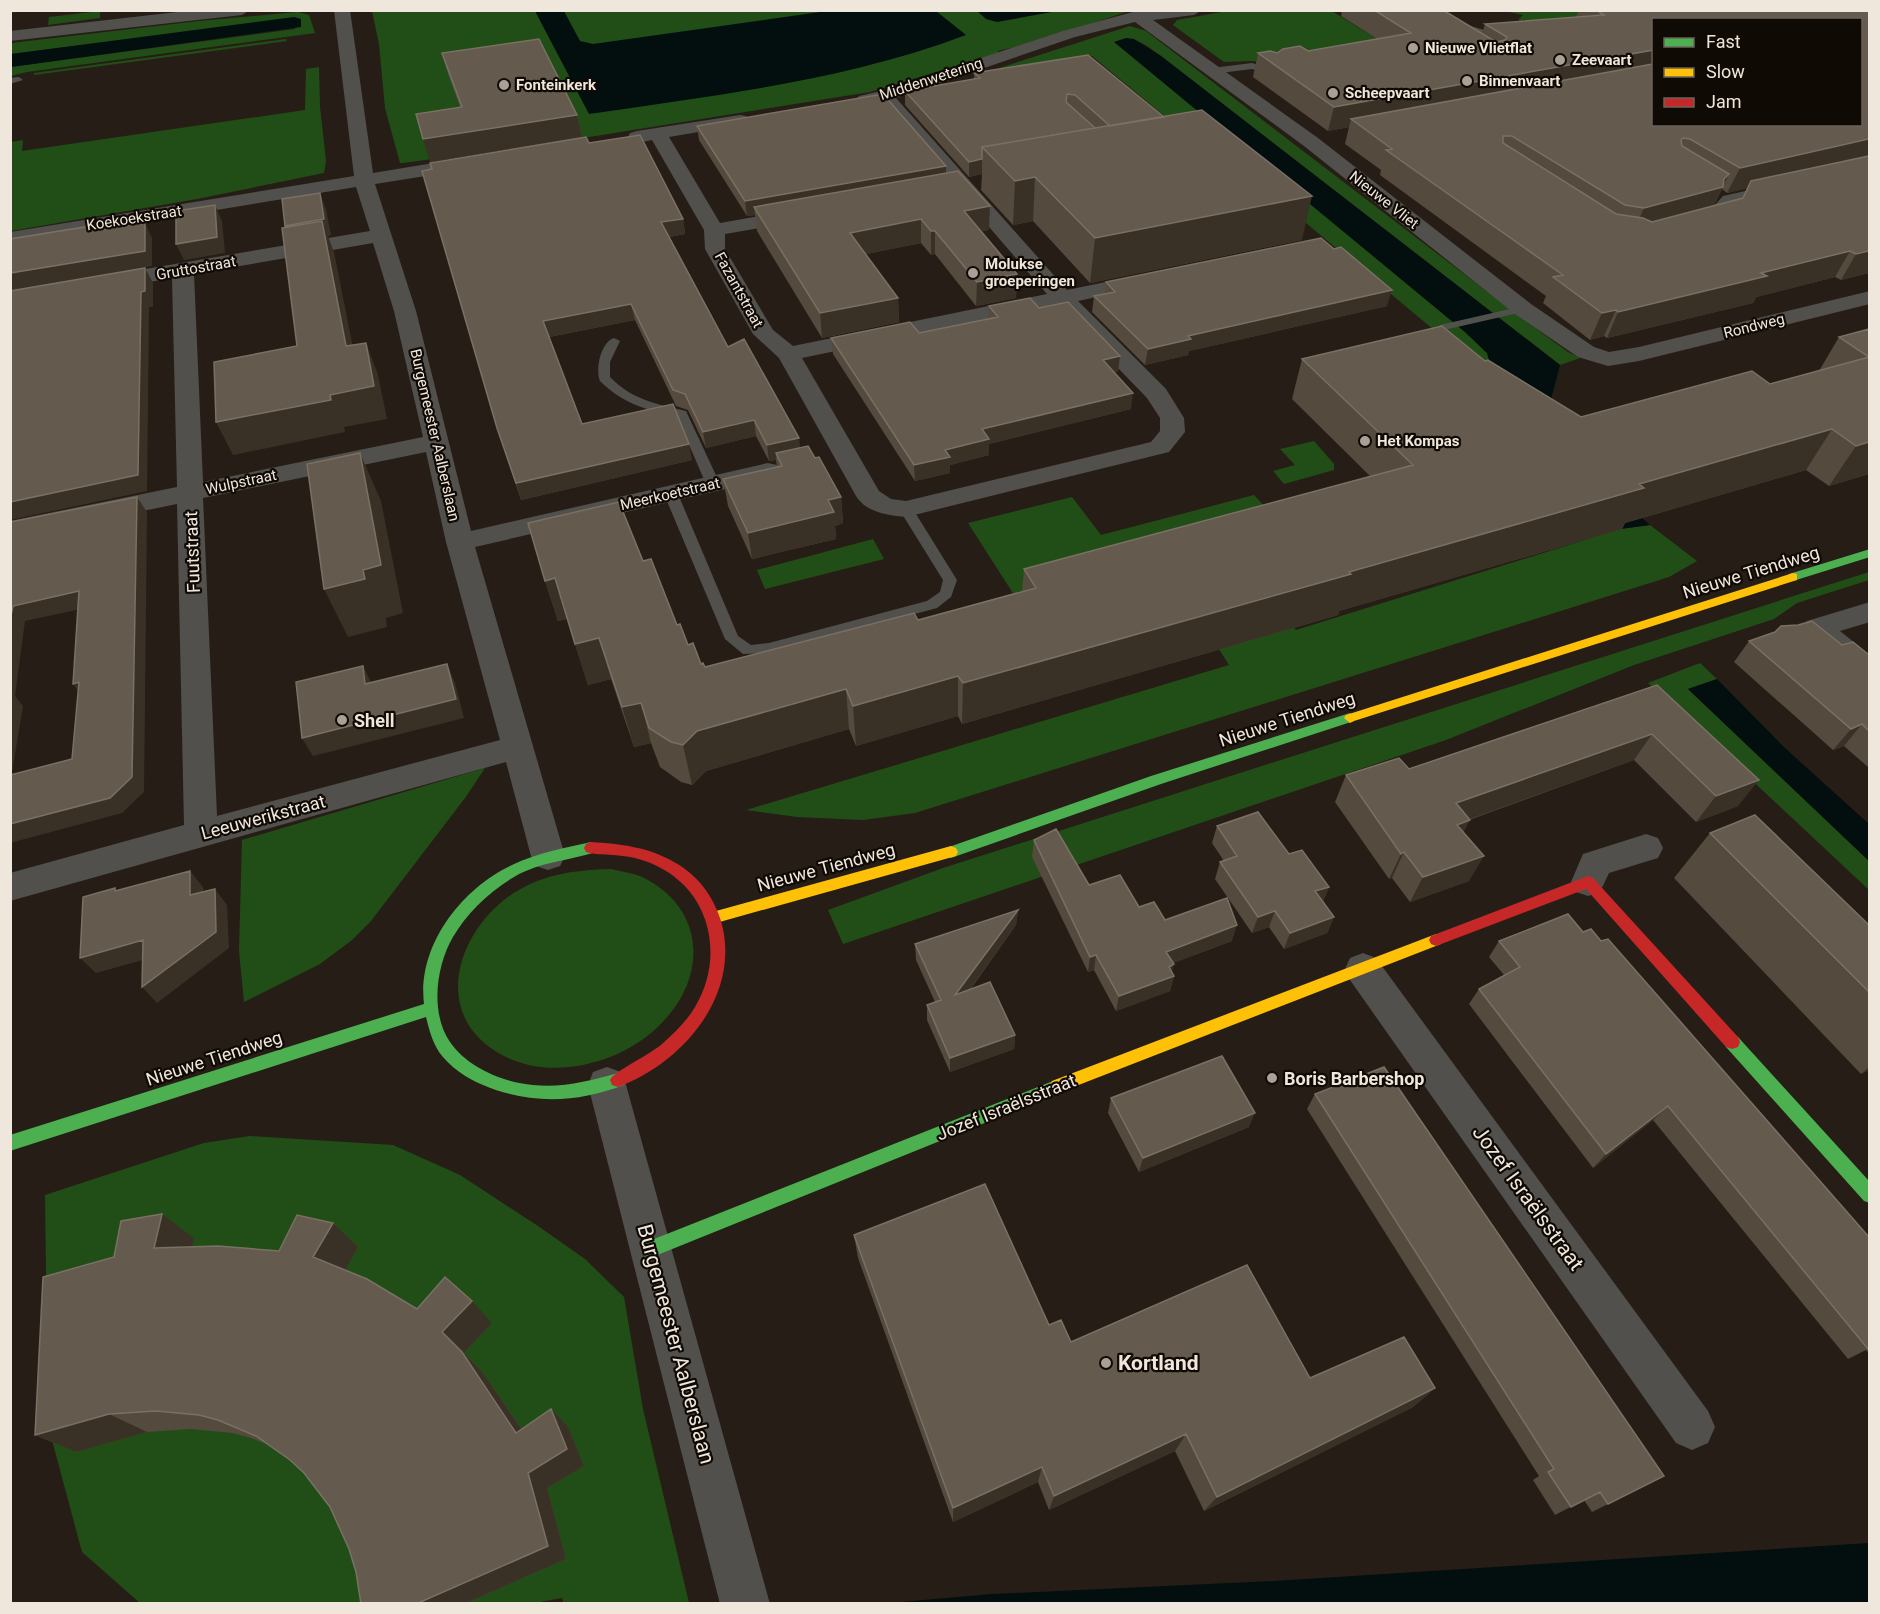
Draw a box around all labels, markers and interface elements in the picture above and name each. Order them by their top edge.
legend [1652,18,1862,126]
text: Fast [1706,31,1741,52]
place label: Nieuwe Vlietflat [1425,39,1532,57]
marker: Nieuwe Vlietflat [1406,41,1420,55]
place label: Zeevaart [1572,51,1632,69]
marker: Zeevaart [1553,53,1567,67]
street label: Middenwetering [877,54,985,104]
text: Slow [1706,61,1745,82]
place label: Binnenvaart [1479,72,1560,90]
marker: Binnenvaart [1460,74,1474,88]
place label: Fonteinkerk [516,76,597,94]
marker: Fonteinkerk [497,78,511,92]
place label: Scheepvaart [1345,84,1430,102]
marker: Scheepvaart [1326,86,1340,100]
text: Jam [1706,91,1742,112]
street label: Nieuwe Vliet [1346,167,1422,233]
street label: Koekoekstraat [85,202,183,234]
street label: Fazantstraat [711,249,767,331]
street label: Gruttostraat [155,252,237,284]
place label: Molukse groeperingen [985,255,1075,290]
marker: Molukse groeperingen [966,266,980,280]
street label: Rondweg [1722,310,1786,342]
street label: Burgemeester Aalberslaan [406,347,464,523]
place label: Het Kompas [1377,432,1460,450]
marker: Het Kompas [1358,434,1372,448]
street label: Wulpstraat [204,466,278,498]
street label: Meerkoetstraat [618,474,722,514]
street label: Fuutstraat [180,511,204,593]
street label: Nieuwe Tiendweg [1680,541,1822,603]
street label: Nieuwe Tiendweg [1216,687,1358,751]
place label: Shell [354,710,394,731]
marker: Shell [335,713,349,727]
street label: Leeuwerikstraat [199,790,328,844]
street label: Nieuwe Tiendweg [755,839,897,895]
street label: Nieuwe Tiendweg [143,1026,285,1090]
place label: Boris Barbershop [1284,1068,1424,1089]
street label: Jozef Israëlsstraat [933,1069,1079,1145]
marker: Boris Barbershop [1265,1071,1279,1085]
street label: Jozef Israëlsstraat [1467,1121,1589,1275]
street label: Burgemeester Aalberslaan [632,1222,720,1466]
place label: Kortland [1118,1351,1199,1375]
marker: Kortland [1099,1356,1113,1370]

